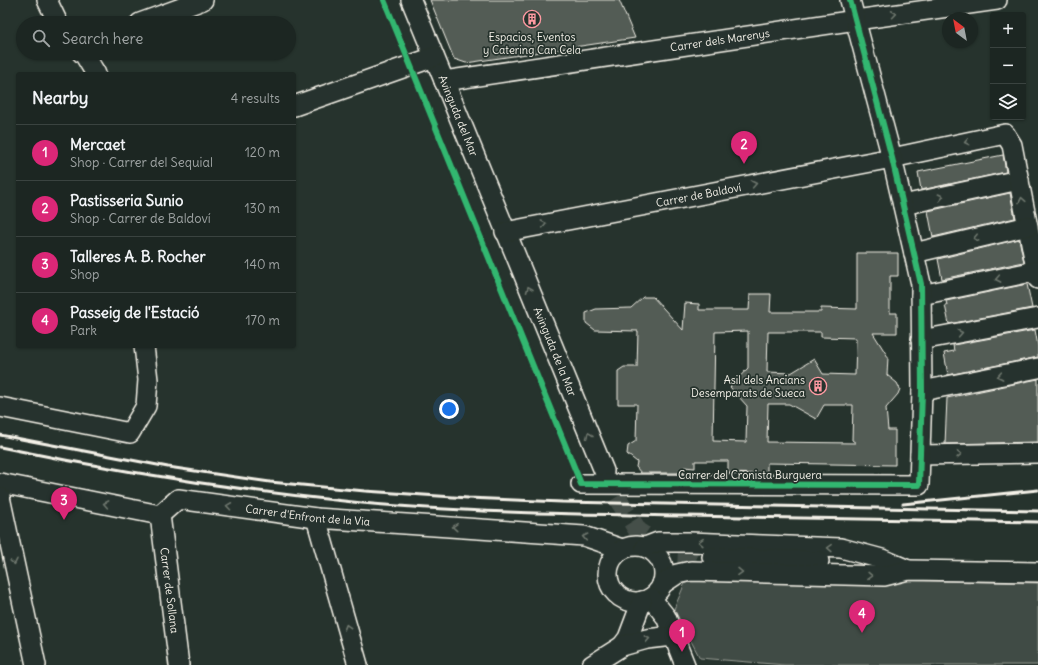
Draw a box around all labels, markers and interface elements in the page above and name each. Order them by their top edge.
building icon: Espacios, Eventos y Catering Can Cela [522,9,542,29]
one-way arrow [891,10,897,19]
north arrow [942,12,978,48]
map controls [990,12,1026,120]
button: + [990,12,1026,48]
search box [16,16,296,60]
street label: Carrer dels Marenys [669,26,771,54]
icon: search [30,27,52,49]
text: Search here [62,29,143,48]
place label: Espacios, Eventos y Catering Can Cela [483,30,581,57]
button: − [990,48,1026,84]
street label: Avinguda del Mar [436,73,481,159]
button: layers [990,84,1026,120]
text: Nearby [32,87,88,109]
text: 4 results [231,90,280,107]
pin: 2 [731,131,757,164]
text: Mercaet [70,135,125,154]
one-way arrow [964,138,970,146]
text: 1 [42,144,48,161]
text: 120 m [245,144,280,161]
text: Shop · Carrer del Sequial [70,154,213,171]
street label: Carrer de Baldoví [655,180,743,210]
one-way arrow [751,181,757,189]
text: Pastisseria Sunio [70,191,183,210]
one-way arrow [938,193,944,201]
one-way arrow [1019,197,1027,203]
text: 2 [41,200,49,217]
text: 130 m [244,200,280,217]
text: Shop · Carrer de Baldoví [70,210,211,227]
one-way arrow [540,221,547,229]
one-way arrow [973,234,979,242]
text: Talleres A. B. Rocher [70,247,206,266]
text: 3 [41,256,49,273]
text: 140 m [244,256,280,273]
text: Shop [70,266,99,283]
one-way arrow [995,275,1001,283]
one-way arrow [525,285,533,292]
text: Passeig de l'Estació [70,303,199,322]
street label: Avinguda de la Mar [531,305,580,399]
text: 4 [41,312,49,329]
text: 170 m [245,312,280,329]
text: Park [70,322,97,339]
one-way arrow [956,329,963,338]
one-way arrow [997,371,1003,379]
place label: Asil dels Ancians Desemparats de Sueca [691,373,805,400]
building icon: Asil dels Ancians Desemparats de Sueca [808,376,828,396]
your location [439,399,459,419]
one-way arrow [586,431,594,439]
one-way arrow [956,450,962,458]
street label: Carrer del Cronista Burguera [678,468,822,482]
pin: 3 [51,487,77,520]
one-way arrow [103,501,109,509]
street label: Carrer d'Enfront de la Via [245,501,370,529]
one-way arrow [225,502,232,511]
one-way arrow [452,523,458,532]
one-way arrow [582,534,588,542]
one-way arrow [698,538,704,547]
one-way arrow [827,543,833,552]
street label: Carrer de Sollana [157,547,182,634]
one-way arrow [10,559,18,565]
one-way arrow [737,568,743,576]
one-way arrow [867,572,873,580]
pin: 4 [849,600,875,633]
pin: 1 [669,619,695,652]
one-way arrow [343,624,352,631]
one-way arrow [644,636,650,644]

